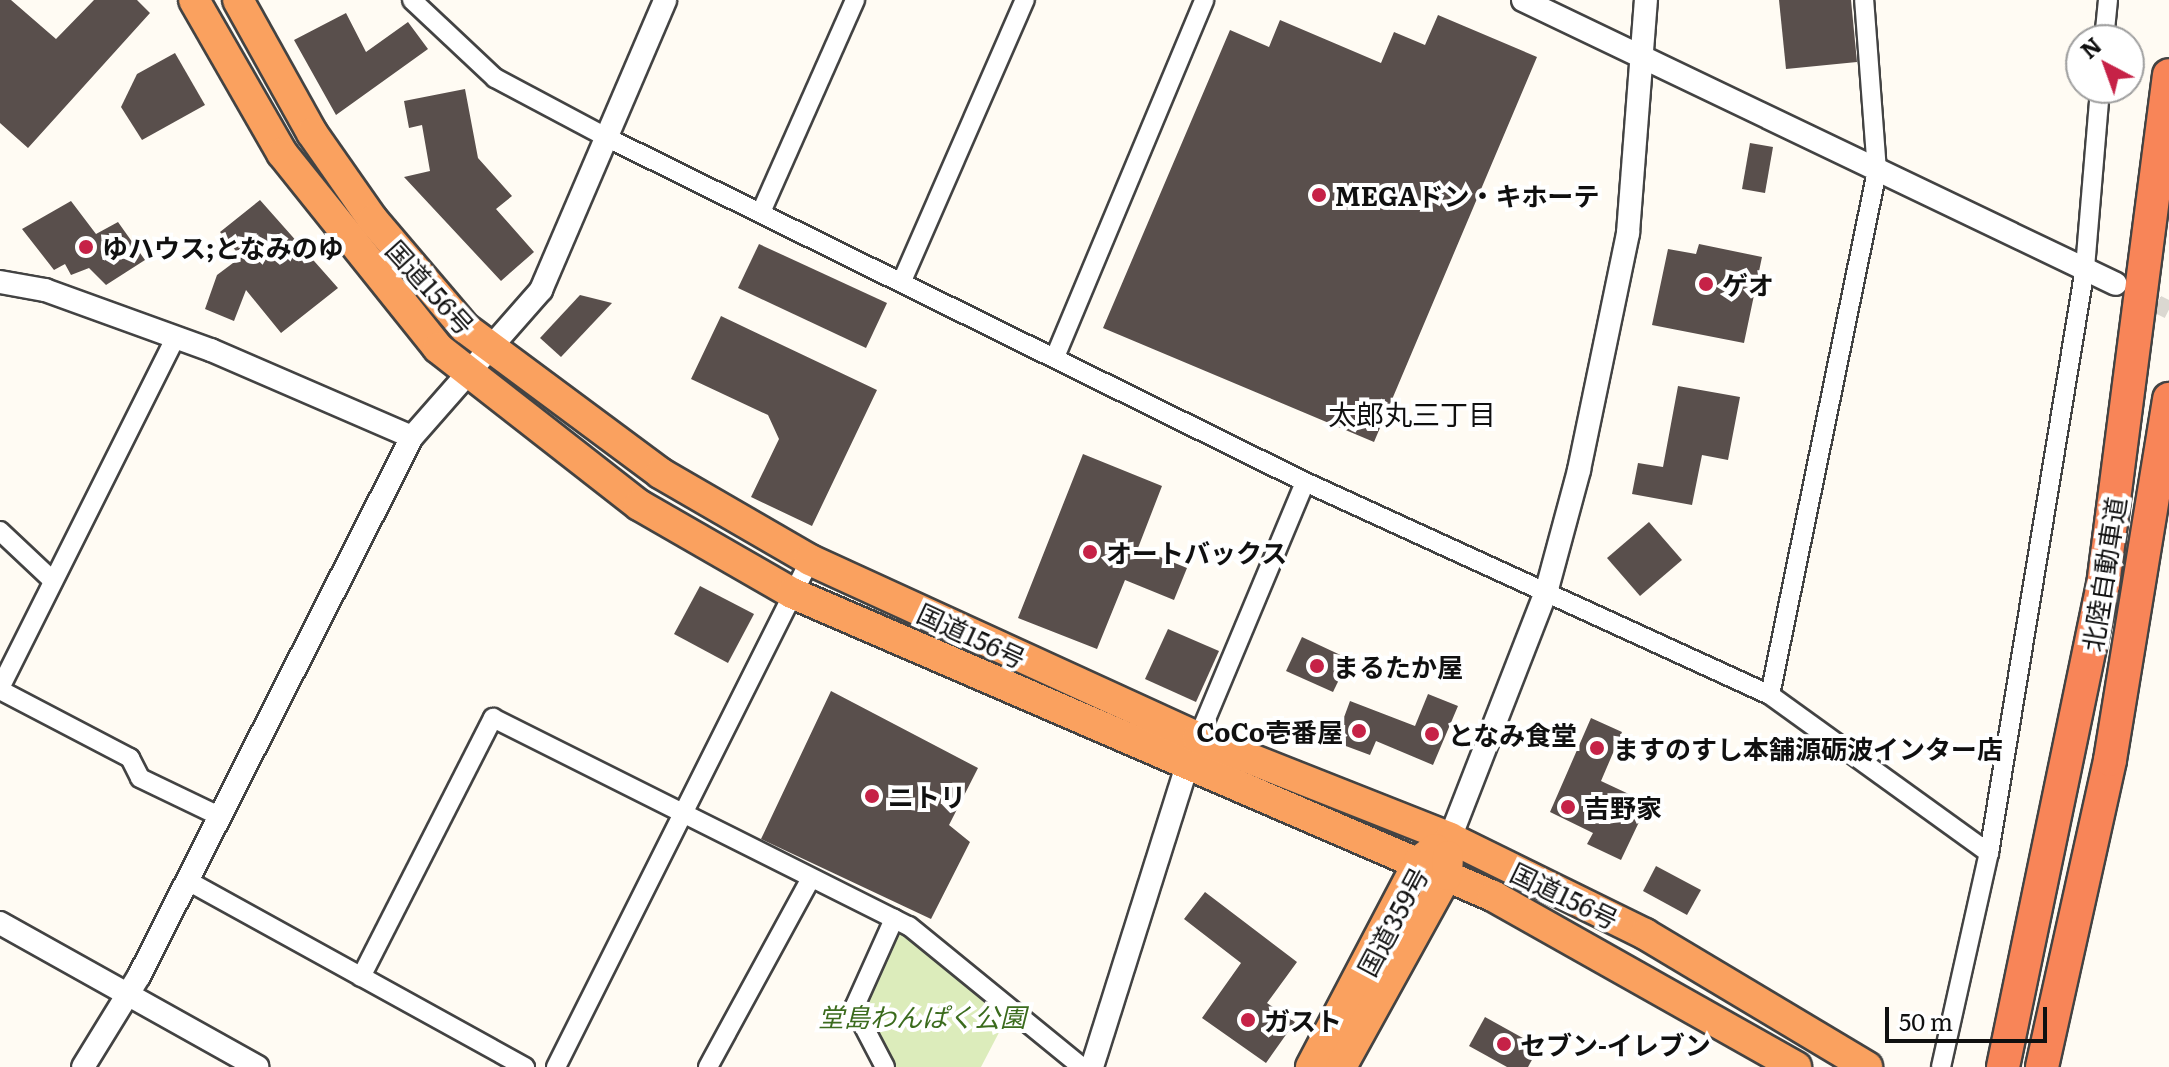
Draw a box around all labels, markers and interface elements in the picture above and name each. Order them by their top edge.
north arrow [2065,24,2145,104]
text: N [2072,29,2108,66]
place label: MEGAドン・キホーテ [1335,179,1600,211]
marker: MEGAドン・キホーテ [1310,186,1328,204]
place label: ゆハウス;となみのゆ [102,231,344,263]
street label: 国道156号 [381,234,481,340]
marker: ゆハウス;となみのゆ [77,238,95,256]
place label: ゲオ [1722,268,1774,300]
marker: ゲオ [1697,275,1715,293]
district label: 太郎丸三丁目 [1328,396,1496,430]
street label: 北陸自動車道 [2075,495,2131,653]
place label: オートバックス [1106,536,1288,568]
marker: オートバックス [1081,543,1099,561]
street label: 国道156号 [913,596,1031,674]
place label: まるたか屋 [1333,650,1463,682]
marker: まるたか屋 [1308,657,1326,675]
place label: CoCo壱番屋 [1196,715,1343,747]
place label: となみ食堂 [1448,718,1578,750]
marker: CoCo壱番屋 [1350,722,1368,740]
marker: となみ食堂 [1423,725,1441,743]
place label: ますのすし本舗源砺波インター店 [1613,732,2003,764]
marker: ますのすし本舗源砺波インター店 [1588,739,1606,757]
place label: ニトリ [888,780,966,812]
marker: ニトリ [863,787,881,805]
place label: 吉野家 [1584,791,1662,823]
marker: 吉野家 [1559,798,1577,816]
street label: 国道156号 [1506,856,1624,934]
street label: 国道359号 [1350,861,1434,981]
scale bar [1889,991,2051,1041]
park label: 堂島わんぱく公園 [818,1000,1026,1032]
text: 50 m [1899,1003,1953,1038]
place label: ガスト [1264,1004,1342,1036]
marker: ガスト [1239,1011,1257,1029]
place label: セブン-イレブン [1520,1028,1711,1060]
marker: セブン-イレブン [1495,1035,1513,1053]

